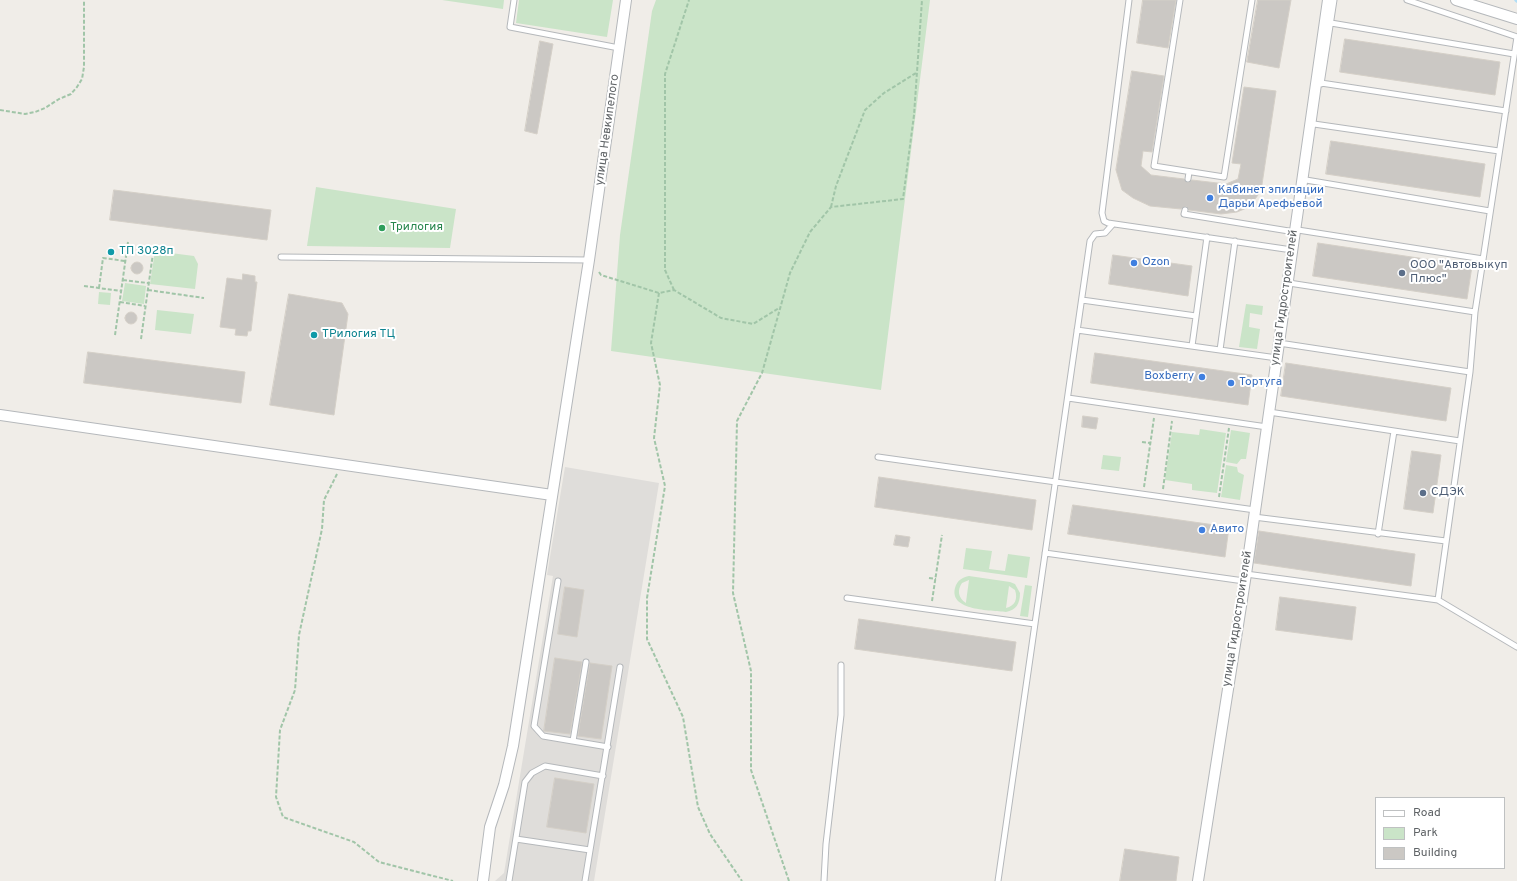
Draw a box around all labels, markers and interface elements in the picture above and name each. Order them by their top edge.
street label: улица Невкипелого [593,73,623,187]
place label: Кабинет эпиляции Дарьи Арефьевой [1218,184,1324,212]
marker: Кабинет эпиляции Дарьи Арефьевой [1205,193,1215,203]
place label: Трилогия [390,221,443,235]
marker: Трилогия [377,223,387,233]
street label: улица Гидростроителей [1268,229,1302,367]
place label: ТП 3028п [119,245,174,259]
marker: ТП 3028п [106,247,116,257]
place label: Ozon [1142,256,1170,270]
marker: Ozon [1129,258,1139,268]
place label: ООО "Автовыкуп Плюс" [1410,259,1508,287]
marker: ООО "Автовыкуп Плюс" [1397,268,1407,278]
place label: ТРилогия ТЦ [322,328,395,342]
marker: ТРилогия ТЦ [309,330,319,340]
place label: Boxberry [1144,370,1194,384]
marker: Boxberry [1197,372,1207,382]
place label: Тортуга [1239,376,1282,390]
marker: Тортуга [1226,378,1236,388]
place label: СДЭК [1431,486,1465,500]
marker: СДЭК [1418,488,1428,498]
place label: Авито [1210,523,1244,537]
marker: Авито [1197,525,1207,535]
street label: улица Гидростроителей [1220,550,1256,688]
legend [1375,797,1505,869]
text: Road [1413,805,1441,821]
text: Park [1413,825,1438,841]
text: Building [1413,845,1457,861]

